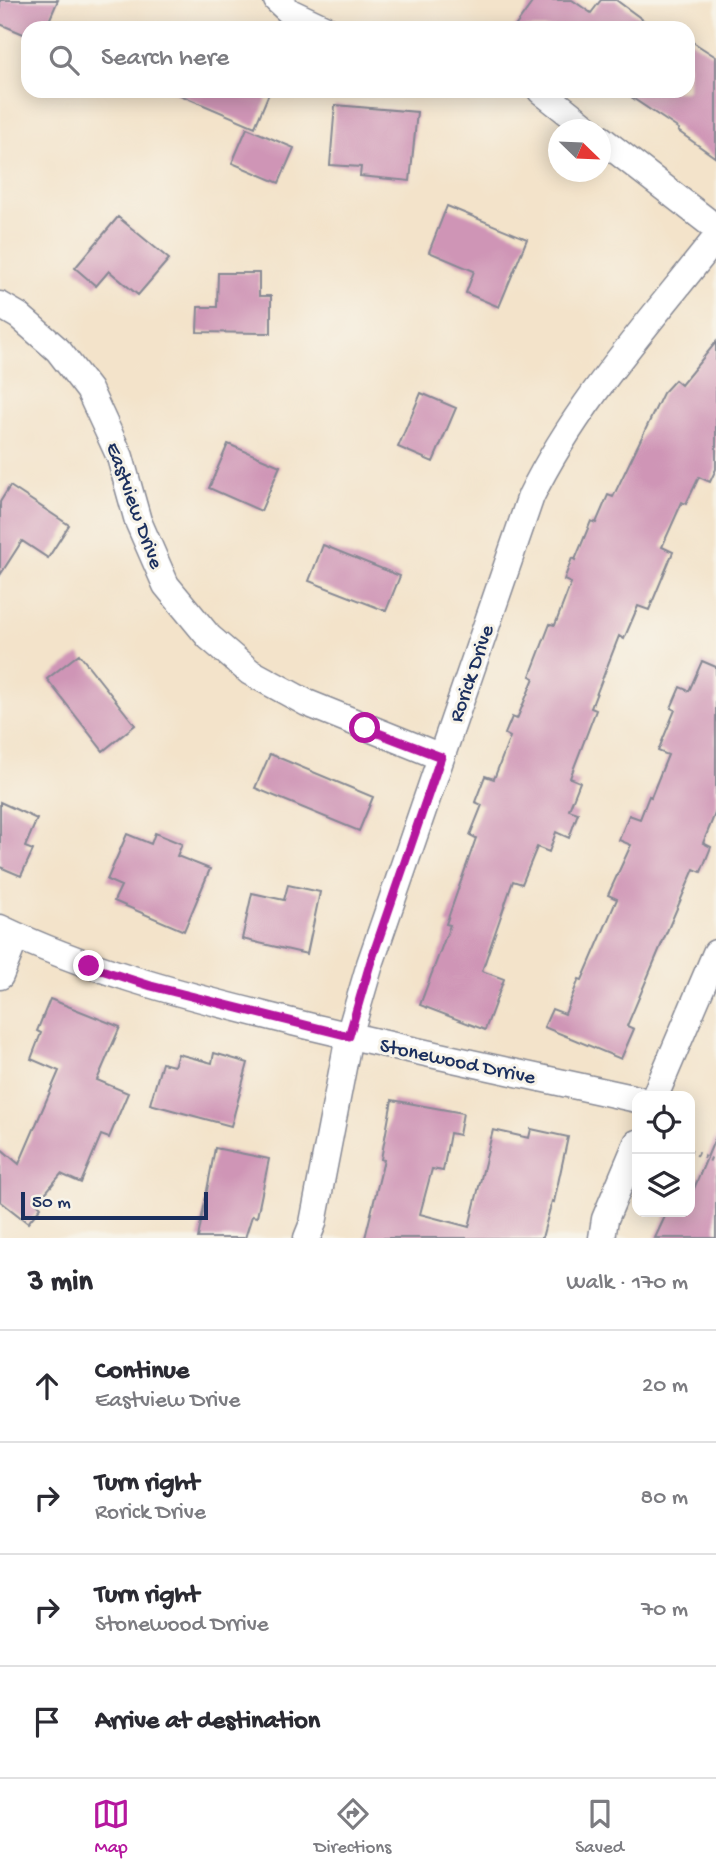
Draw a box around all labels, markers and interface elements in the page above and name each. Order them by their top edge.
search box [21,21,695,98]
icon: search [45,41,83,79]
text: Search here [101,44,229,75]
north arrow [548,119,611,182]
street label: Eastview Drive [98,440,168,574]
street label: Rorick Drive [445,621,502,726]
route start [349,712,380,743]
route end [73,950,104,981]
street label: Stonewood Drrive [377,1035,539,1092]
map controls [632,1091,695,1217]
button: locate [632,1091,695,1154]
button: layers [632,1154,695,1217]
scale bar [21,1189,208,1221]
text: 50 m [32,1192,71,1215]
text: 3 min [28,1266,93,1301]
text: Walk · 170 m [566,1270,688,1297]
text: Continue [95,1357,189,1388]
icon: ahead [28,1367,66,1405]
text: 20 m [642,1373,688,1400]
text: Eastview Drive [95,1388,240,1415]
text: Turn right [95,1469,199,1500]
icon: right [28,1479,66,1517]
text: 80 m [641,1485,688,1512]
text: Rorick Drive [95,1500,206,1527]
text: Turn right [95,1581,199,1612]
icon: right [28,1591,66,1629]
text: 70 m [641,1597,688,1624]
text: Stonewood Drrive [95,1612,269,1639]
icon: arrive [28,1703,66,1741]
text: Arrive at destination [95,1707,320,1738]
tab: Map [92,1795,130,1860]
tab: Directions [314,1795,391,1860]
tab: Saved [575,1795,624,1860]

